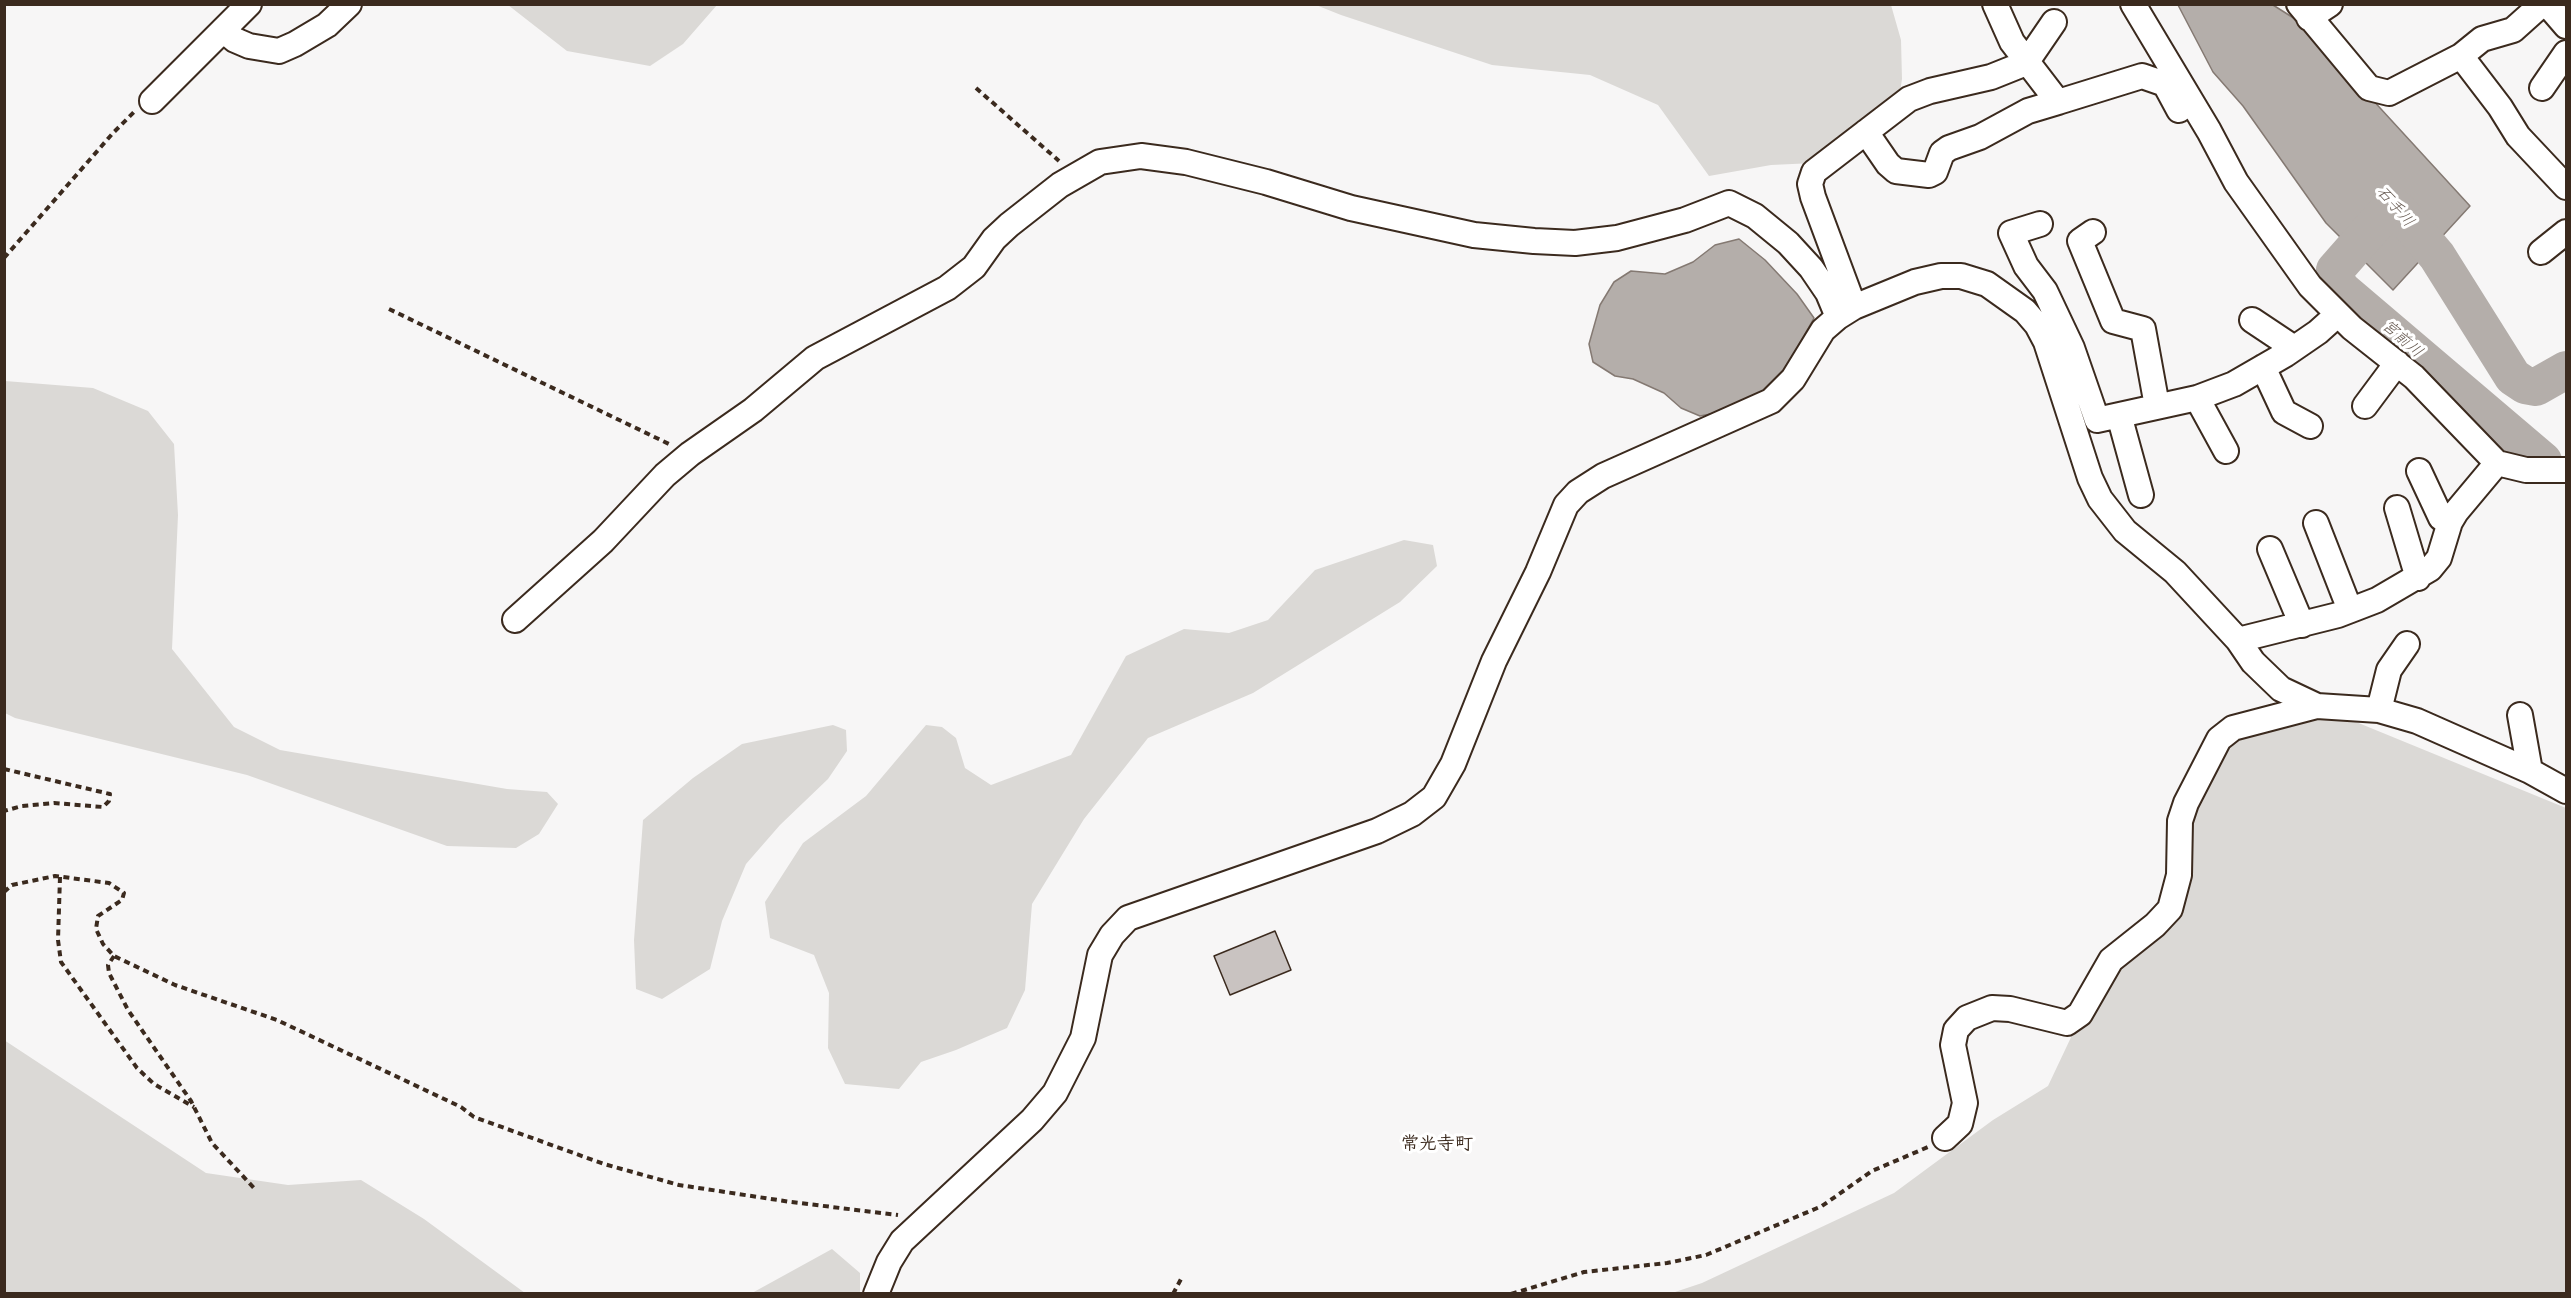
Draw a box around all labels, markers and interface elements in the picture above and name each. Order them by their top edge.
water label: 石手川 [2372,183,2418,231]
water label: 宮前川 [2378,316,2426,362]
district label: 常光寺町 [1401,1133,1473,1155]

